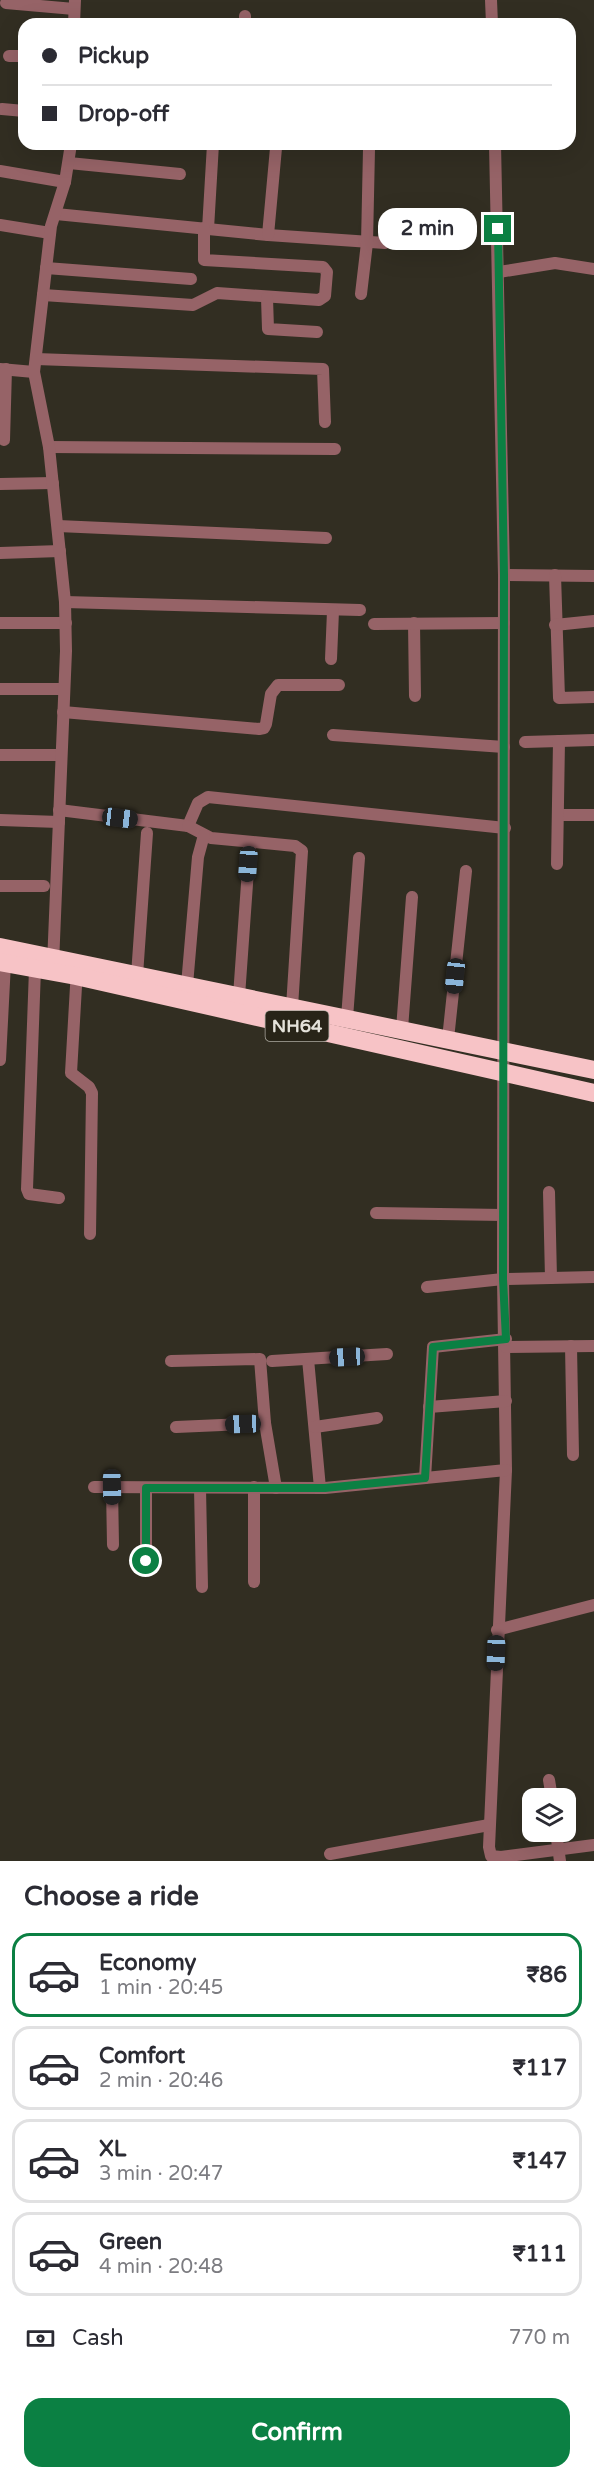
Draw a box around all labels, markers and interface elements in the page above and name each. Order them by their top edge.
text: Pickup [78,43,149,69]
text: Drop-off [78,101,169,127]
callout: 2 min [378,208,477,250]
route end [484,215,511,242]
text: 2 min [401,217,454,241]
car [101,807,139,829]
car [238,845,258,883]
car [444,957,466,995]
road number: NH64 [266,1011,328,1041]
car [329,1347,365,1367]
car [225,1414,261,1434]
car [103,1469,121,1505]
route start [132,1547,159,1574]
car [486,1635,506,1671]
map controls [522,1788,576,1842]
button: layers [522,1788,576,1842]
text: Choose a ride [24,1880,199,1913]
icon: car [27,1948,81,2002]
text: Economy [99,1950,196,1976]
text: ₹86 [526,1962,567,1988]
text: 1 min · 20:45 [99,1976,223,2000]
icon: car [27,2041,81,2095]
text: Comfort [99,2043,185,2069]
text: ₹117 [513,2055,567,2081]
text: 2 min · 20:46 [99,2069,223,2093]
icon: car [27,2134,81,2188]
text: XL [99,2136,126,2162]
text: ₹147 [513,2148,567,2174]
text: 3 min · 20:47 [99,2162,223,2186]
icon: car [27,2227,81,2281]
text: Green [99,2229,162,2255]
text: ₹111 [513,2241,567,2267]
text: 4 min · 20:48 [99,2255,223,2279]
icon: cash [24,2322,57,2355]
text: Cash [72,2325,124,2351]
text: 770 m [509,2326,570,2350]
button: Confirm [24,2398,570,2467]

